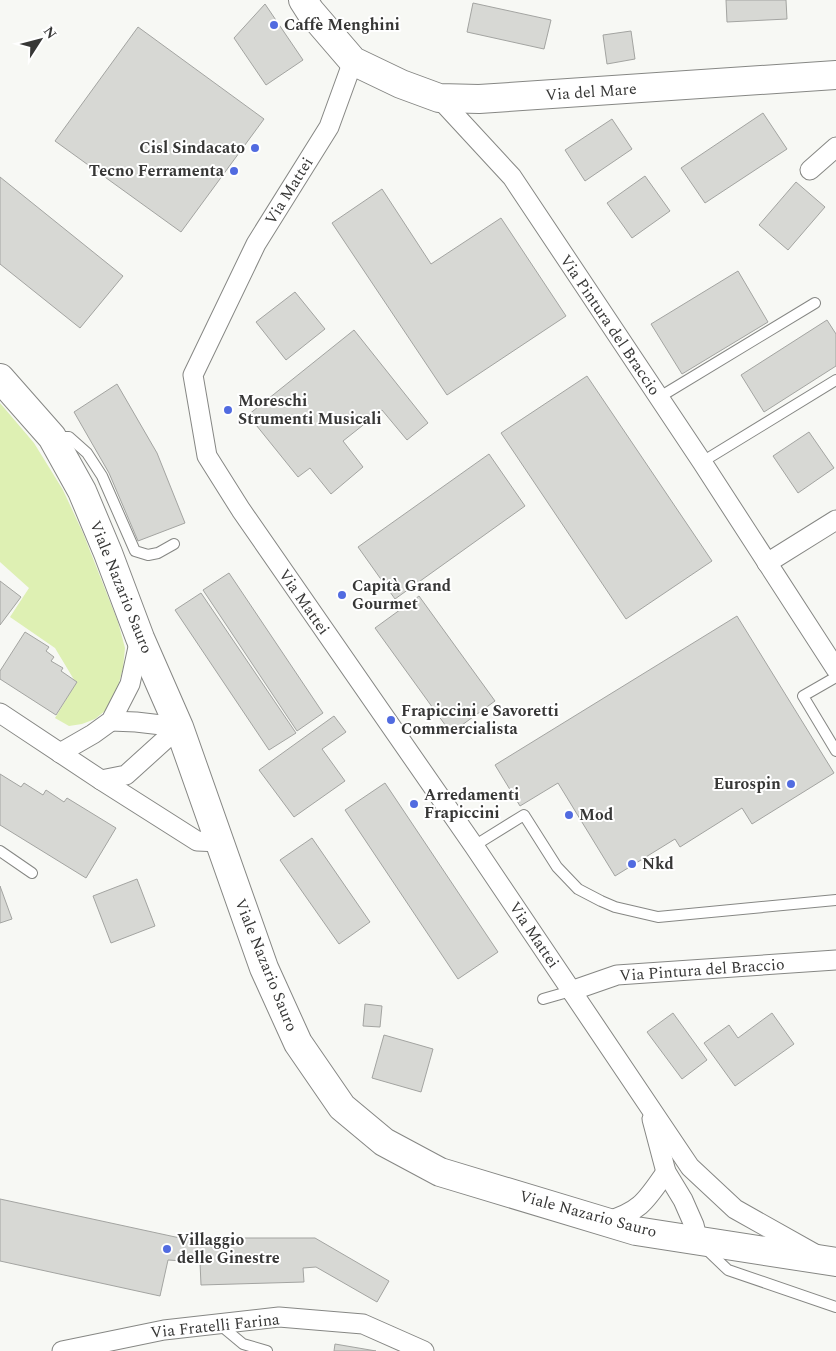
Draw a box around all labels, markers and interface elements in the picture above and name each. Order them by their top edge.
place label: Caffè Menghini [284,13,400,37]
north arrow [15,15,65,65]
marker: Caffè Menghini [268,19,280,31]
text: N [38,22,62,43]
street label: Via del Mare [545,77,637,107]
place label: Cisl Sindacato [139,136,245,160]
marker: Cisl Sindacato [249,142,261,154]
street label: Via Mattei [259,152,319,230]
place label: Tecno Ferramenta [89,159,225,183]
marker: Tecno Ferramenta [228,165,240,177]
street label: Via Pintura del Braccio [554,250,666,400]
place label: Moreschi Strumenti Musicali [238,389,382,431]
marker: Moreschi Strumenti Musicali [222,404,234,416]
street label: Viale Nazario Sauro [83,517,159,657]
street label: Via Mattei [272,564,336,640]
place label: Capità Grand Gourmet [352,574,451,616]
marker: Capità Grand Gourmet [336,589,348,601]
place label: Frapiccini e Savoretti Commercialista [401,699,559,741]
marker: Frapiccini e Savoretti Commercialista [385,714,397,726]
place label: Eurospin [713,772,781,796]
marker: Eurospin [785,778,797,790]
place label: Arredamenti Frapiccini [424,783,519,825]
marker: Arredamenti Frapiccini [408,798,420,810]
place label: Mod [579,803,613,827]
marker: Mod [563,809,575,821]
place label: Nkd [642,852,674,876]
marker: Nkd [626,858,638,870]
street label: Viale Nazario Sauro [228,895,304,1035]
street label: Via Mattei [503,897,565,973]
street label: Via Pintura del Braccio [619,952,785,988]
street label: Viale Nazario Sauro [517,1184,659,1244]
place label: Villaggio delle Ginestre [177,1228,280,1270]
marker: Villaggio delle Ginestre [161,1243,173,1255]
street label: Via Fratelli Farina [149,1307,281,1345]

